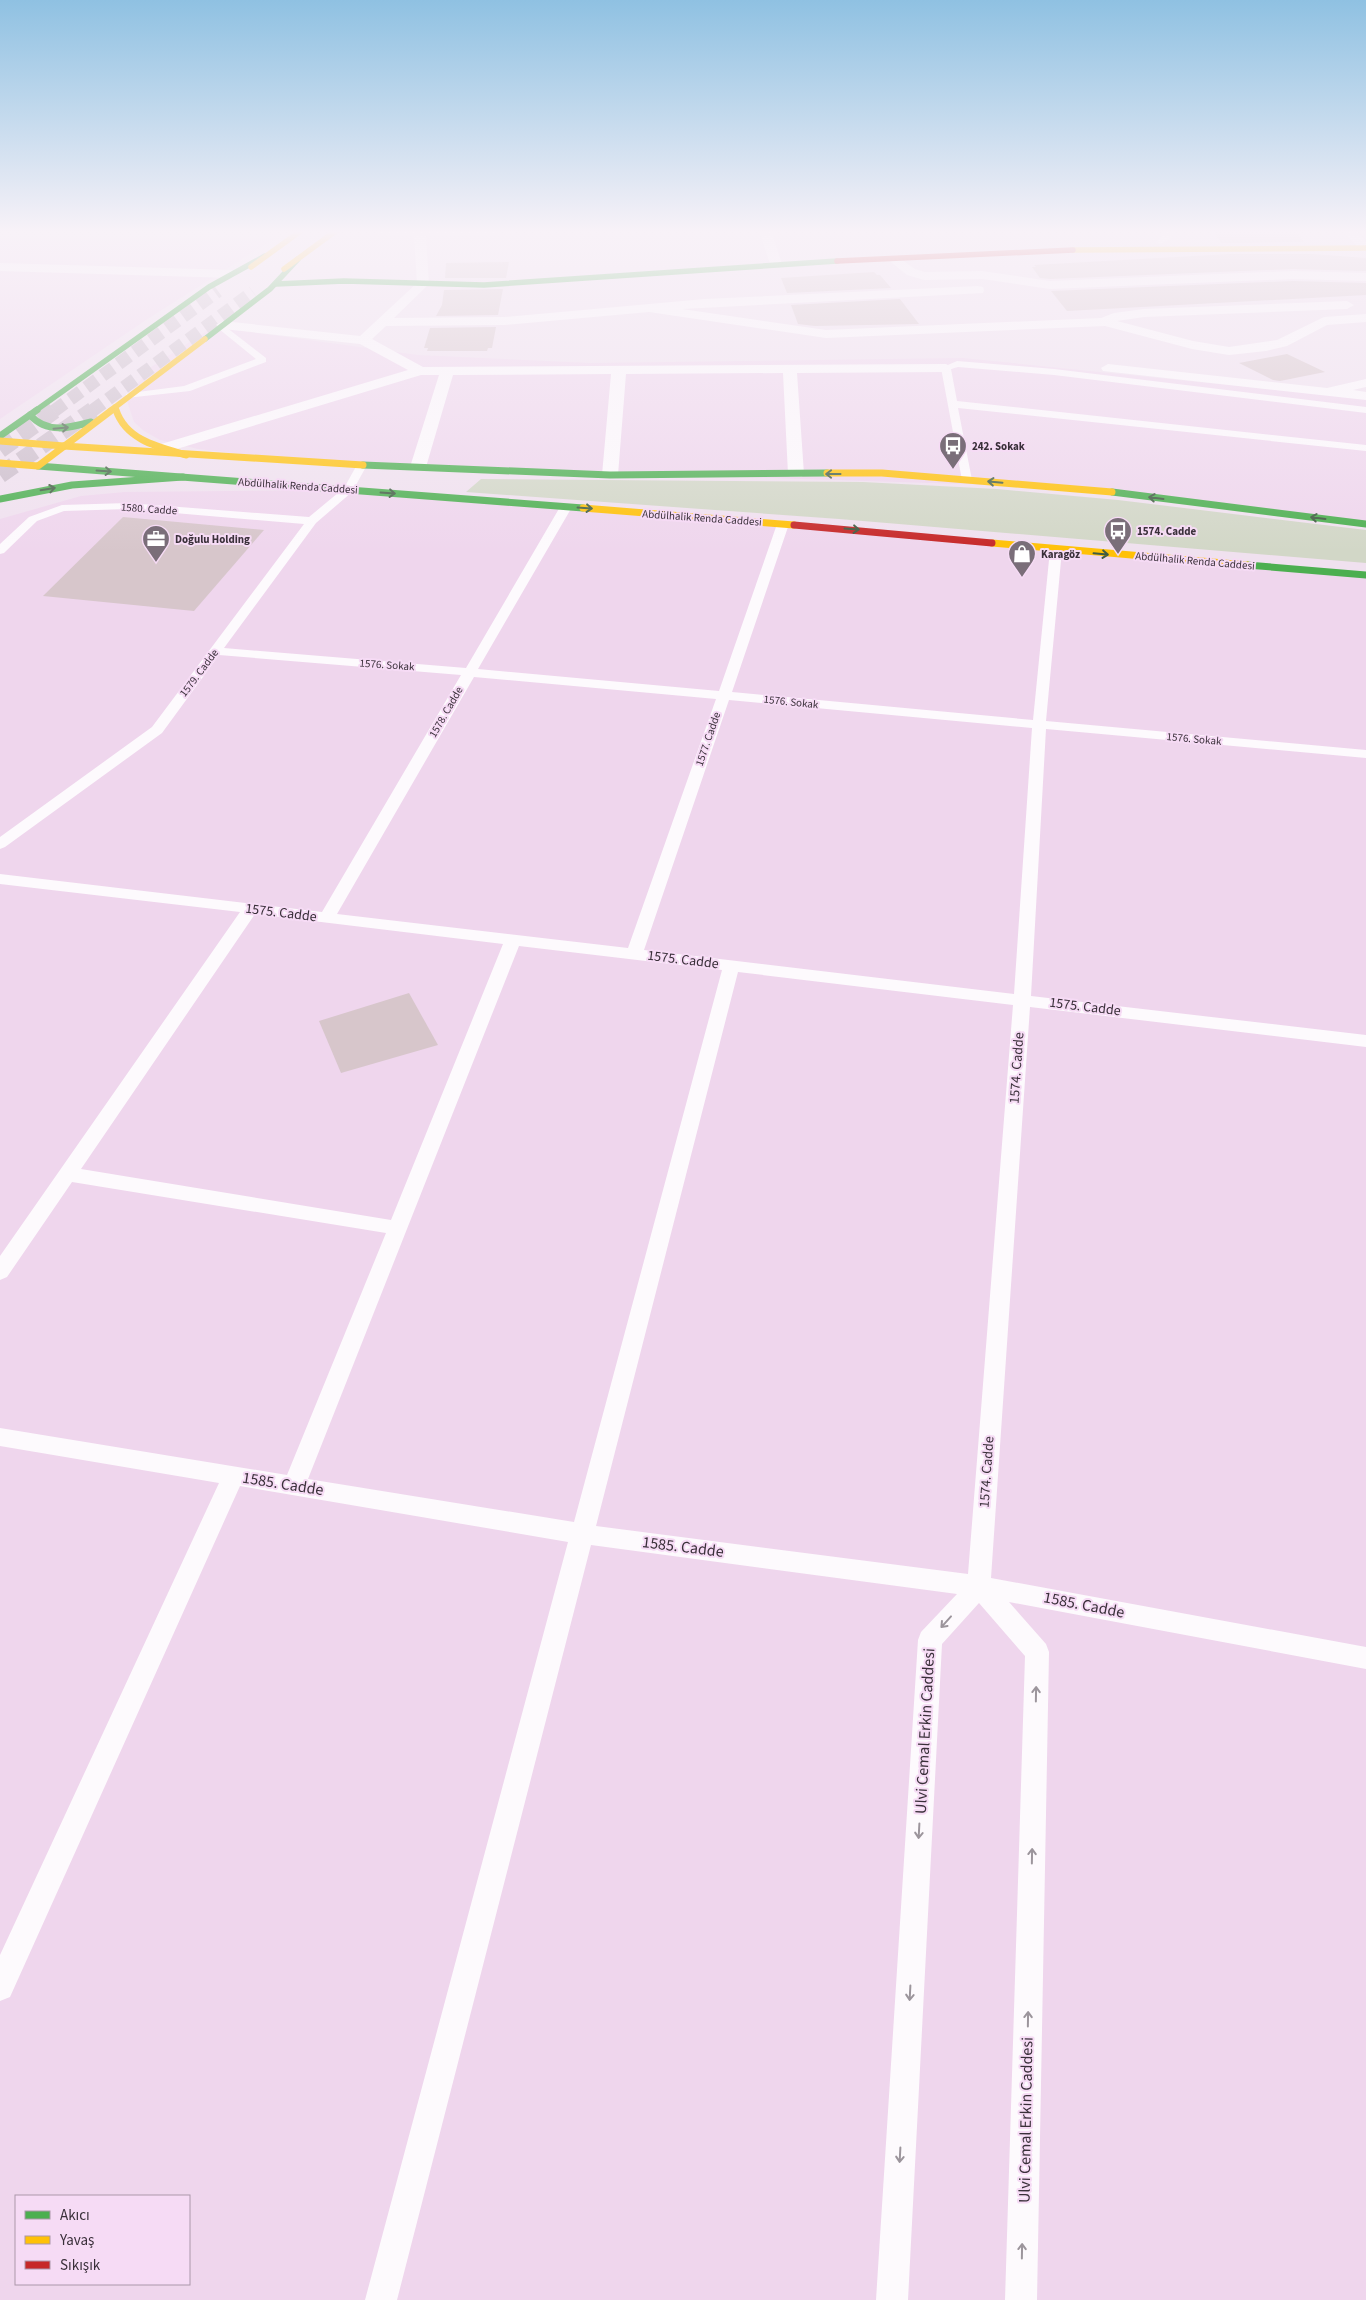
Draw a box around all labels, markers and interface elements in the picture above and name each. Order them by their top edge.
one-way arrow [53,423,69,432]
bus stop icon: 242. Sokak [938,431,968,470]
place label: 242. Sokak [972,439,1025,454]
one-way arrow [95,467,111,476]
one-way arrow [825,469,841,478]
street label: Abdülhalik Renda Caddesi [238,474,358,498]
one-way arrow [987,477,1003,487]
one-way arrow [39,483,55,493]
one-way arrow [380,488,396,498]
one-way arrow [1149,493,1165,503]
street label: 1580. Cadde [120,500,178,518]
one-way arrow [577,504,593,513]
street label: Abdülhalik Renda Caddesi [642,506,762,530]
one-way arrow [1310,513,1326,523]
bus stop icon: 1574. Cadde [1103,516,1133,555]
office icon: Doğulu Holding [141,524,171,563]
one-way arrow [844,524,860,534]
place label: 1574. Cadde [1137,524,1197,539]
place label: Doğulu Holding [175,532,250,547]
shop icon: Karagöz [1007,539,1037,578]
place label: Karagöz [1041,547,1080,562]
street label: Abdülhalik Renda Caddesi [1135,548,1255,574]
one-way arrow [1093,549,1109,558]
street label: 1579. Cadde [176,646,222,700]
street label: 1576. Sokak [359,656,415,674]
street label: 1578. Cadde [425,683,467,740]
street label: 1576. Sokak [763,692,820,712]
street label: 1577. Cadde [692,709,724,768]
street label: 1576. Sokak [1166,729,1223,749]
street label: 1575. Cadde [244,899,318,927]
street label: 1575. Cadde [646,946,720,974]
street label: 1575. Cadde [1048,993,1122,1021]
street label: 1574. Cadde [1005,1032,1029,1104]
street label: 1574. Cadde [975,1436,999,1508]
street label: 1585. Cadde [241,1467,325,1501]
street label: 1585. Cadde [641,1531,725,1563]
street label: 1585. Cadde [1042,1586,1126,1624]
one-way arrow [941,1616,952,1629]
street label: Ulvi Cemal Erkin Caddesi [910,1648,940,1814]
one-way arrow [1031,1686,1041,1702]
one-way arrow [915,1822,924,1838]
one-way arrow [1027,1849,1037,1865]
one-way arrow [905,1985,914,2001]
one-way arrow [1023,2011,1033,2028]
street label: Ulvi Cemal Erkin Caddesi [1014,2037,1038,2203]
one-way arrow [896,2147,905,2163]
legend [15,2195,190,2285]
text: Akıcı [60,2205,90,2226]
text: Yavaş [59,2230,94,2251]
one-way arrow [1018,2244,1027,2260]
text: Sıkışık [60,2255,101,2276]

